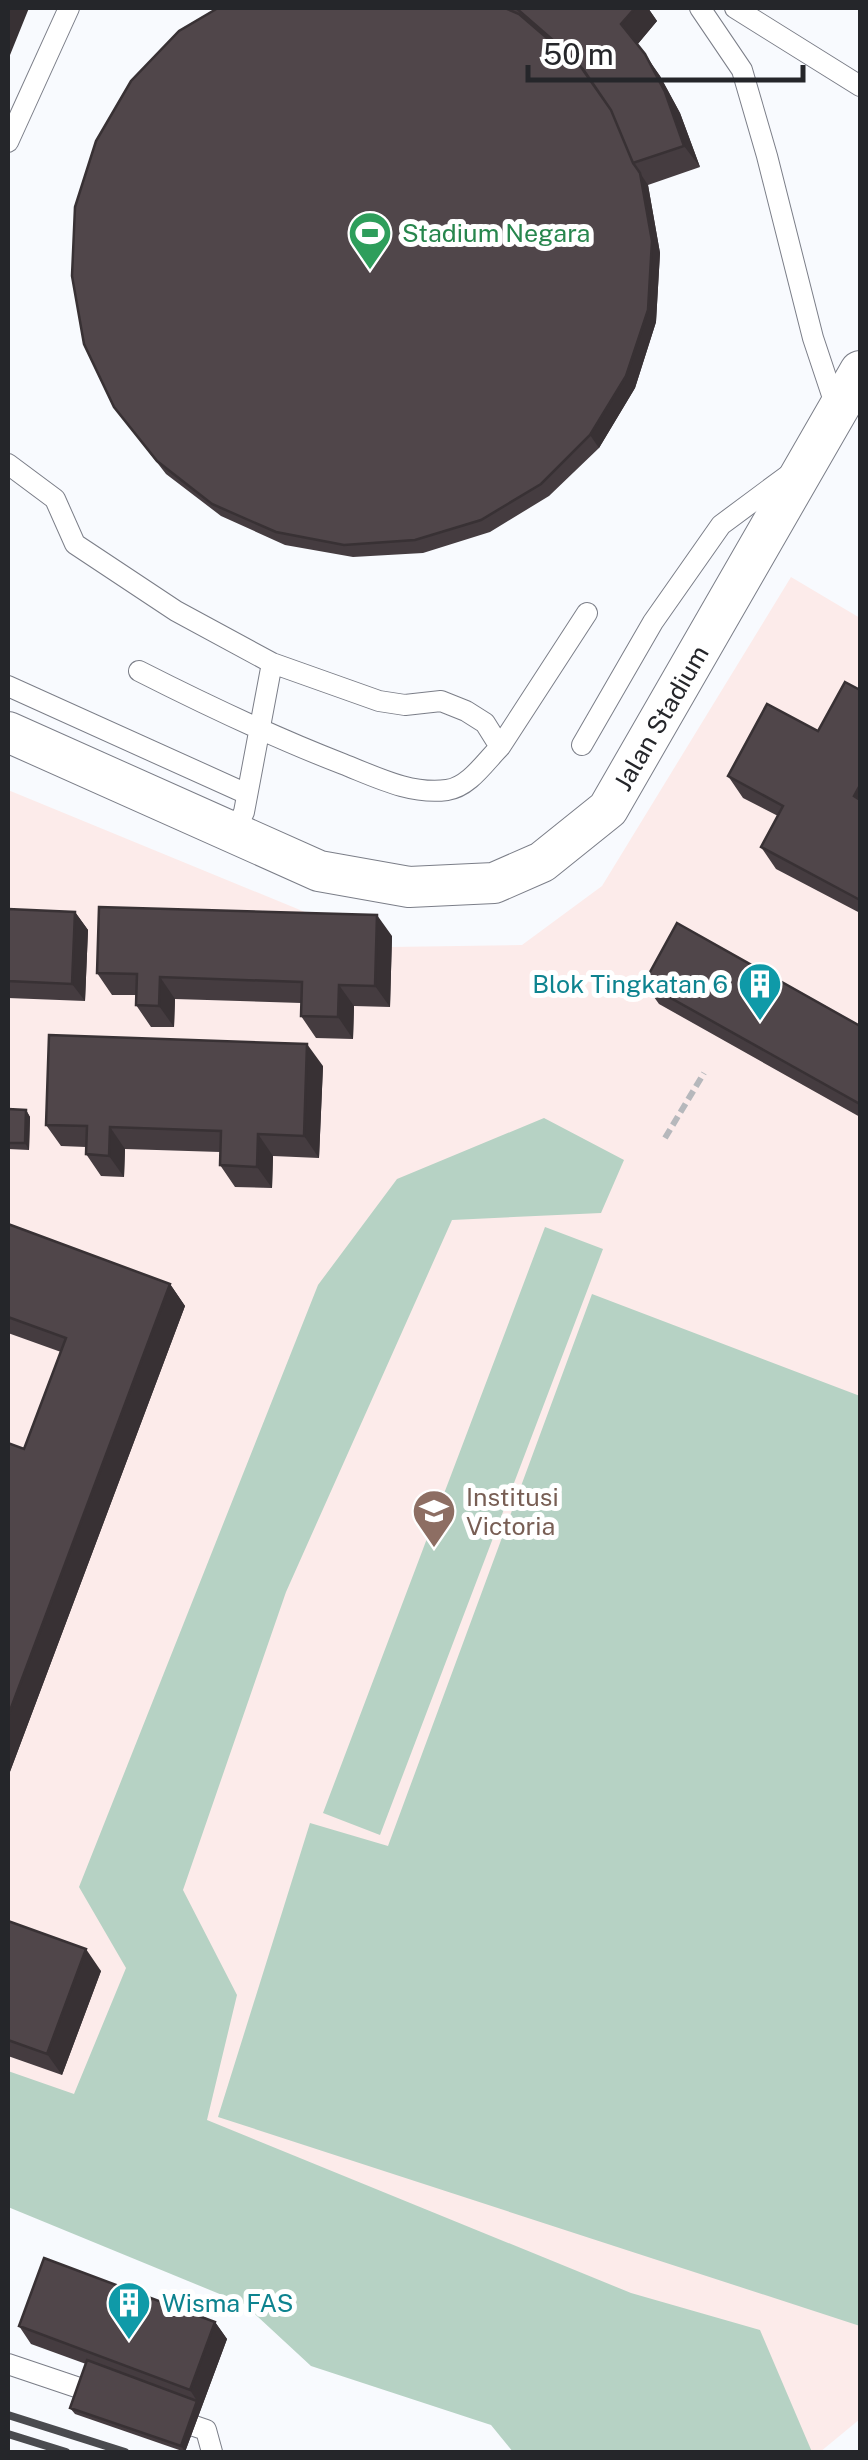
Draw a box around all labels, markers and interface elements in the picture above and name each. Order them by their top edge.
scale bar [528,20,803,82]
text: 50 m [543,36,614,72]
sports icon: Stadium Negara [347,210,393,271]
place label: Stadium Negara [402,218,590,248]
street label: Jalan Stadium [607,640,715,796]
building icon: Blok Tingkatan 6 [737,961,783,1022]
place label: Blok Tingkatan 6 [532,969,728,999]
place label: Institusi Victoria [466,1482,559,1541]
school or university icon: Institusi Victoria [411,1488,457,1549]
building icon: Wisma FAS [106,2280,152,2341]
place label: Wisma FAS [162,2288,294,2318]

